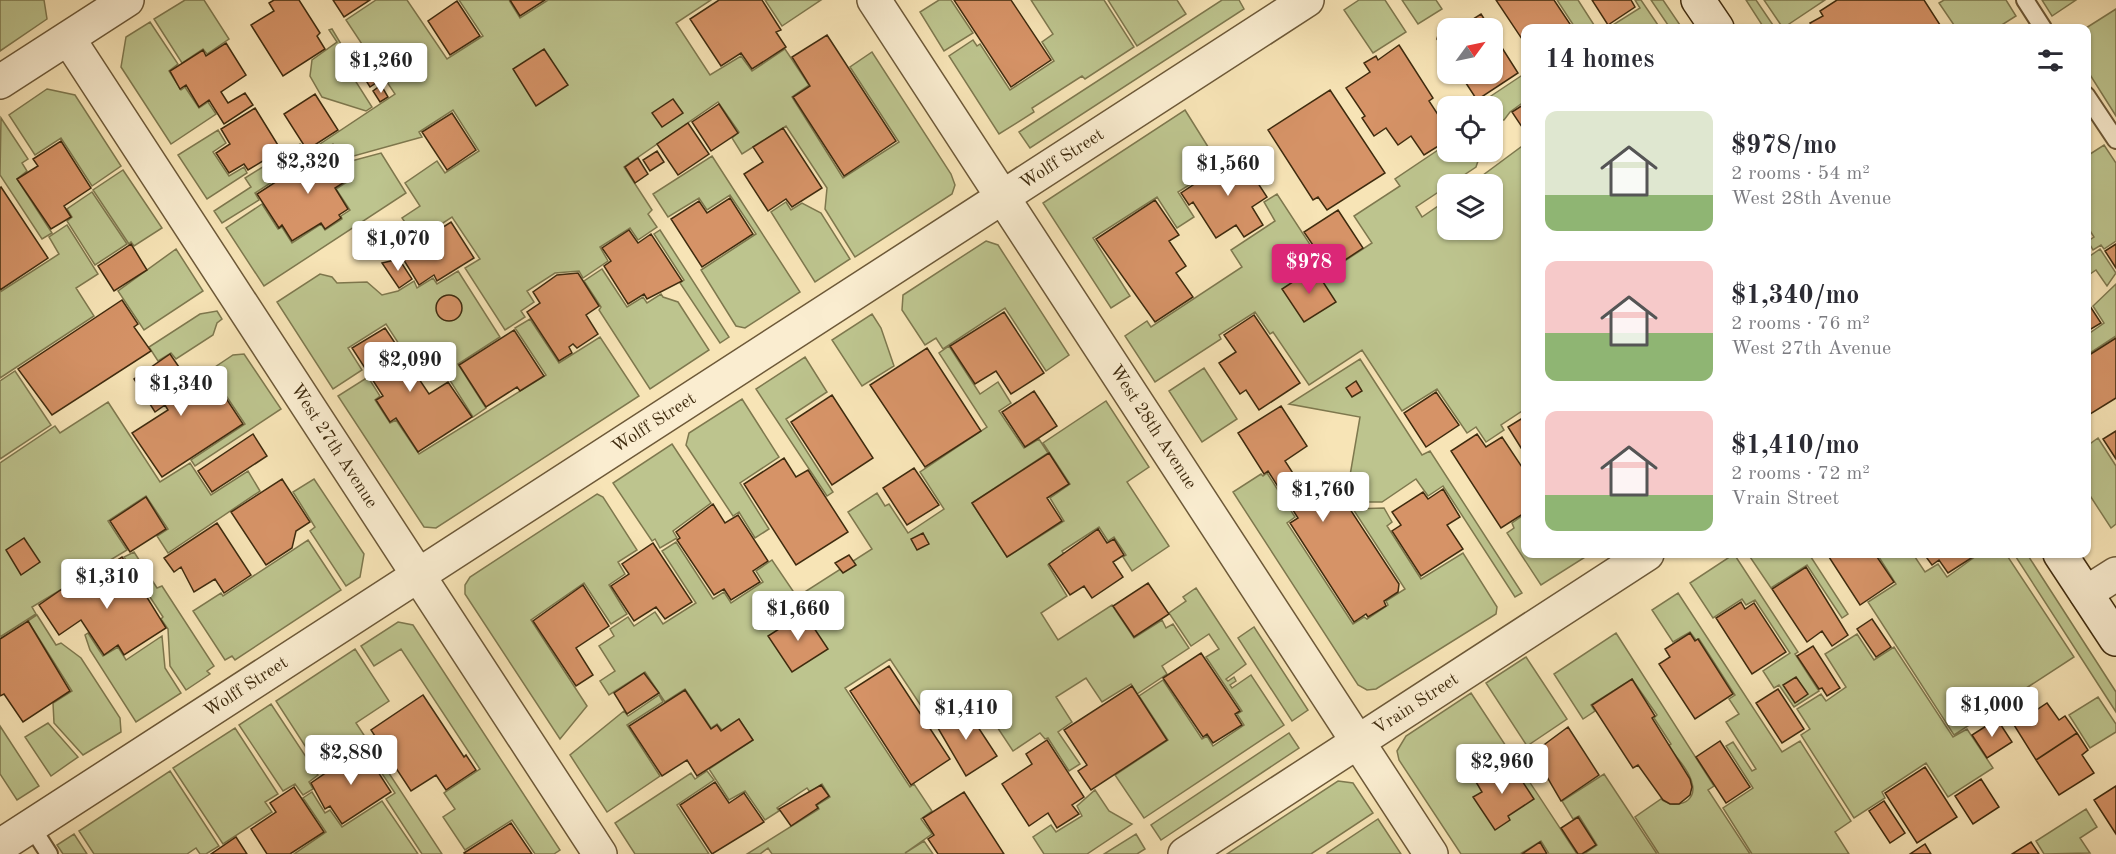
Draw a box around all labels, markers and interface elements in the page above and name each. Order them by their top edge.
north arrow [1437,18,1503,84]
map controls [1437,18,1503,240]
pin: $1,260 [332,43,430,94]
icon: filters [2034,44,2067,77]
text: 14 homes [1545,47,1654,73]
text: $1,260 [349,52,413,72]
button: locate [1437,96,1503,162]
street label: Wolff Street [1017,125,1107,193]
text: $978/mo [1731,133,1837,159]
icon: home [1593,135,1665,207]
pin: $2,320 [259,144,357,195]
pin: $1,560 [1179,146,1277,197]
text: $2,320 [276,153,340,173]
text: $1,560 [1196,155,1260,175]
text: 2 rooms · 54 m² [1731,164,1870,184]
button: layers [1437,174,1503,240]
text: West 28th Avenue [1731,189,1891,209]
pin: $1,070 [349,221,447,272]
text: $1,070 [366,230,430,250]
pin: $978 [1273,244,1345,295]
text: $978 [1286,253,1332,273]
text: $1,340/mo [1731,283,1859,309]
icon: home [1593,285,1665,357]
text: 2 rooms · 76 m² [1731,314,1870,334]
text: West 27th Avenue [1731,339,1891,359]
pin: $2,090 [361,342,459,393]
text: $2,090 [378,351,442,371]
street label: West 28th Avenue [1106,362,1200,492]
pin: $1,340 [132,366,230,417]
text: $1,340 [149,375,213,395]
street label: West 27th Avenue [287,381,381,511]
street label: Wolff Street [609,389,699,457]
text: $1,410/mo [1731,433,1859,459]
icon: home [1593,435,1665,507]
text: 2 rooms · 72 m² [1731,464,1870,484]
pin: $1,760 [1274,472,1372,523]
text: $1,760 [1291,481,1355,501]
text: Vrain Street [1731,489,1839,509]
pin: $1,310 [58,559,156,610]
text: $1,310 [75,568,139,588]
pin: $1,660 [749,591,847,642]
text: $1,660 [766,600,830,620]
street label: Wolff Street [201,653,291,721]
street label: Vrain Street [1370,670,1462,738]
pin: $1,000 [1943,687,2041,738]
pin: $1,410 [917,690,1015,741]
text: $1,000 [1960,696,2024,716]
text: $1,410 [934,699,998,719]
pin: $2,880 [302,735,400,786]
text: $2,880 [319,744,383,764]
pin: $2,960 [1453,744,1551,795]
text: $2,960 [1470,753,1534,773]

